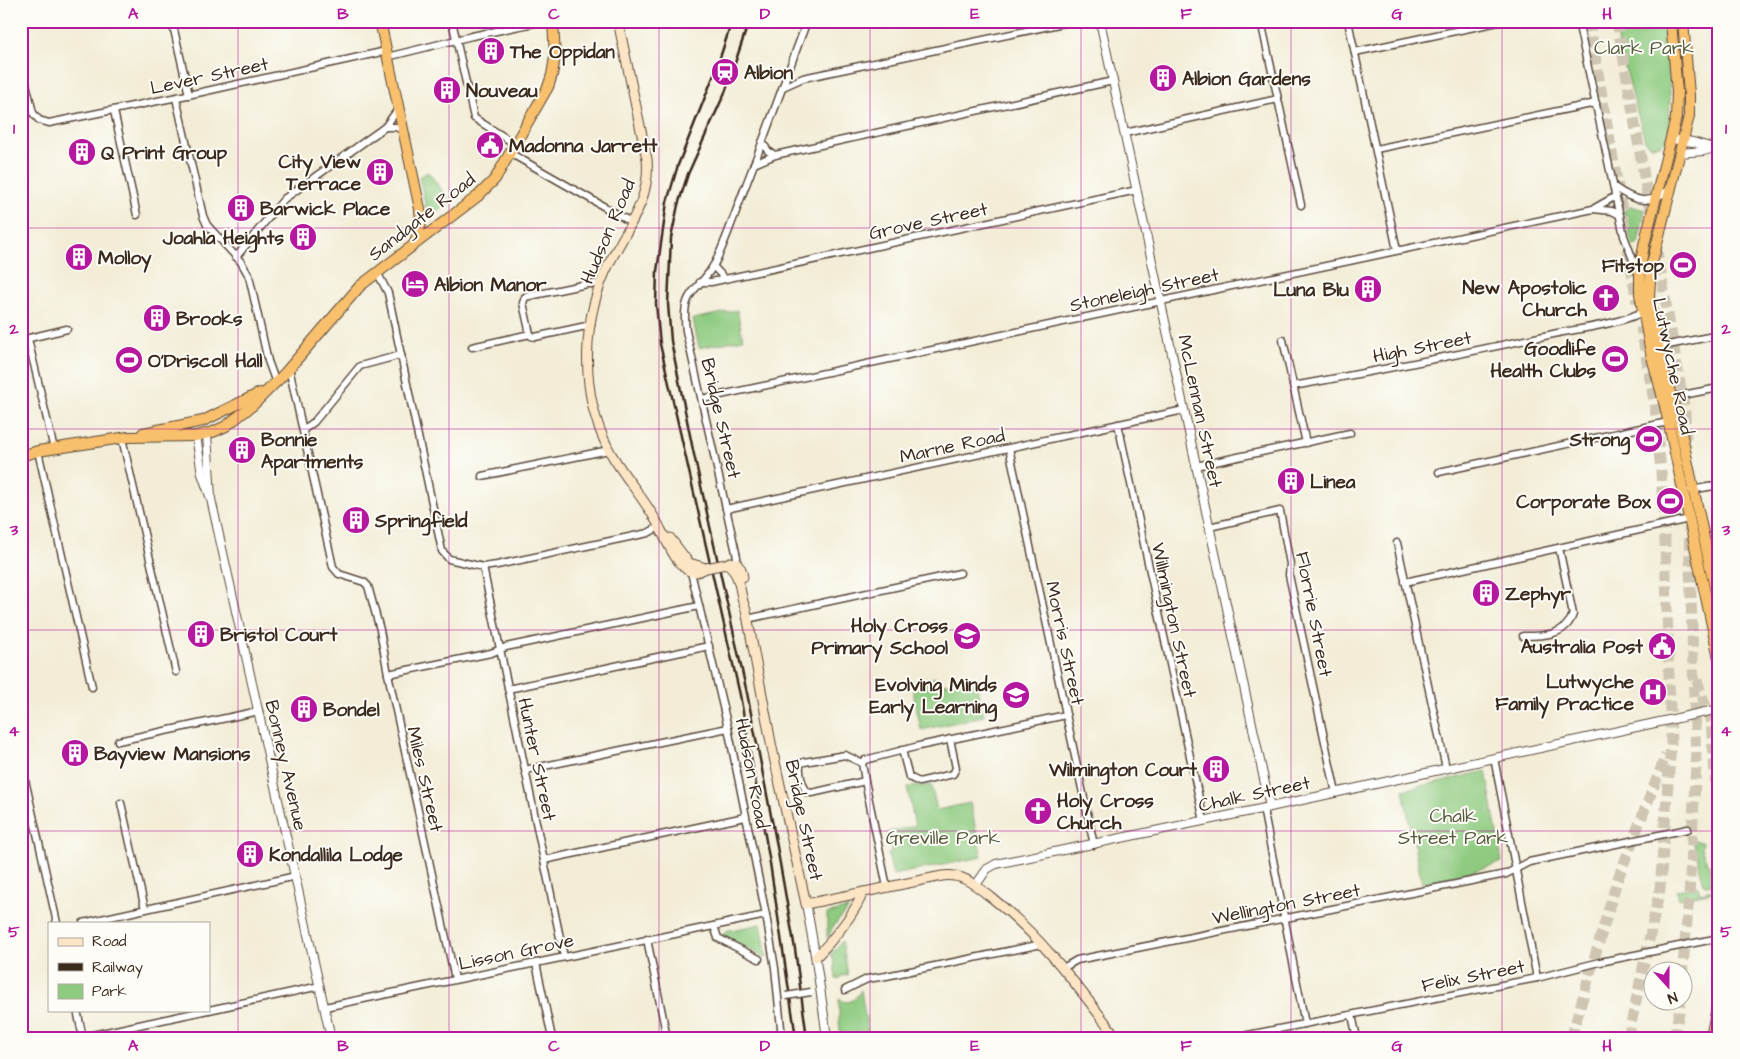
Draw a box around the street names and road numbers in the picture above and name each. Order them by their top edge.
street label: Lever Street [148,51,271,102]
street label: Sandgate Road [362,166,482,269]
street label: Hudson Road [574,175,643,288]
street label: Grove Street [866,196,990,247]
street label: Stoneleigh Street [1067,261,1222,320]
street label: Lutwyche Road [1644,295,1700,438]
street label: High Street [1371,325,1474,371]
street label: McLennan Street [1170,332,1229,491]
street label: Bridge Street [693,355,748,482]
street label: Marne Road [897,422,1008,471]
street label: Willmington Street [1143,540,1203,701]
street label: Florrie Street [1288,549,1339,680]
street label: Morris Street [1038,579,1091,708]
street label: Hunter Street [510,695,563,824]
street label: Bonney Avenue [256,697,314,834]
street label: Hudson Road [728,716,776,831]
street label: Miles Street [399,724,450,835]
street label: Bridge Street [777,757,830,884]
street label: Chalk Street [1196,769,1313,819]
street label: Wellington Street [1210,877,1363,933]
street label: Lisson Grove [456,927,577,978]
street label: Felix Street [1419,953,1527,1000]

